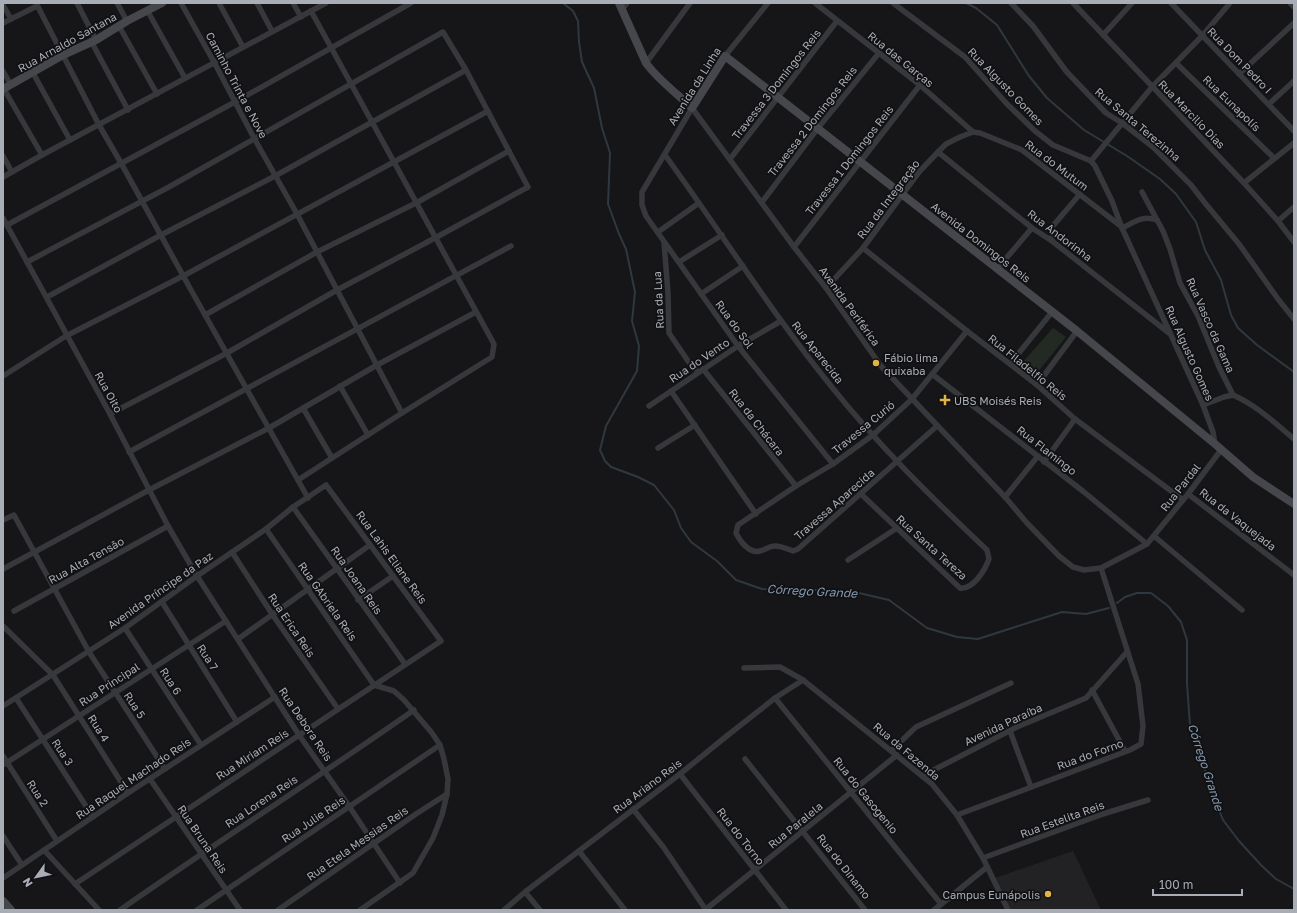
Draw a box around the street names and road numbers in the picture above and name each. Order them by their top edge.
street label: Rua Arnaldo Santana [15,10,119,74]
street label: Rua Dom Pedro I [1205,24,1275,96]
street label: Travessa 3 Domingos Reis [729,26,823,142]
street label: Rua das Garças [866,29,937,90]
street label: Caminho Trinta e Nove [203,30,271,140]
street label: Avenida da Linha [665,45,723,127]
street label: Rua Algusto Gomes [966,45,1046,128]
street label: Travessa 2 Domingos Reis [765,63,859,179]
street label: Rua Eunapolís [1201,72,1264,134]
street label: Rua Marcilio Dias [1156,77,1228,151]
street label: Rua Santa Terezinha [1093,85,1183,163]
street label: Travessa 1 Domingos Reis [802,103,896,217]
street label: Rua do Mutum [1023,137,1091,193]
street label: Rua da Integração [854,157,922,241]
street label: Avenida Domingos Reis [929,199,1033,285]
street label: Rua Andorinha [1025,207,1095,263]
street label: Avenida Periférica [817,264,883,348]
street label: Rua da Lua [650,271,666,329]
street label: Rua Vasco da Gama [1184,275,1238,375]
street label: Rua do Sol [713,297,757,351]
street label: Rua Algusto Gomes [1163,303,1217,403]
street label: Rua Aparecida [790,318,846,386]
street label: Rua Filadelfio Reis [986,331,1070,403]
street label: Rua do Vento [666,335,732,385]
street label: Rua Oito [92,369,126,415]
street label: Rua da Chácara [727,386,787,458]
street label: Travessa Curió [829,397,897,456]
street label: Rua Flamingo [1015,423,1080,478]
street label: Rua Pardal [1157,460,1203,513]
street label: Travessa Aparecida [791,466,877,542]
street label: Rua da Vaquejada [1197,485,1279,553]
street label: Rua Lahis Eliane Reis [354,508,430,606]
street label: Rua Santa Tereza [894,512,970,582]
street label: Rua Alta Tensão [46,534,126,586]
street label: Rua Joana Reis [329,543,385,617]
street label: Avenida Príncipe da Paz [105,549,215,631]
street label: Rua GAbriela Reis [296,559,360,643]
street label: Rua Erica Reis [266,591,318,660]
street label: Rua 7 [195,641,221,673]
street label: Rua Principal [76,659,142,708]
street label: Rua 6 [158,665,185,697]
street label: Rua Debora Reis [277,685,336,763]
street label: Rua 5 [122,689,148,721]
street label: Avenida Paraíba [962,700,1044,748]
street label: Rua 4 [86,712,113,744]
street label: Rua da Fazenda [871,719,943,783]
street label: Rua Miriam Reis [213,726,291,782]
street label: Rua Raquel Machado Reis [73,735,193,821]
street label: Rua 3 [50,736,76,768]
street label: Rua do Forno [1055,736,1125,772]
street label: Rua do Gasogenio [831,754,901,836]
street label: Rua Ariano Reis [610,756,684,816]
street label: Rua Lorena Reis [222,772,300,830]
street label: Rua 2 [25,777,51,809]
street label: Rua Julie Reis [279,793,347,845]
street label: Rua Estelita Reis [1018,798,1106,840]
street label: Rua Paralela [765,799,825,851]
street label: Rua Bruna Reis [175,802,231,876]
street label: Rua Etela Messias Reis [304,803,410,883]
street label: Rua do Torno [715,805,768,868]
street label: Rua do Dinamo [815,831,874,901]

